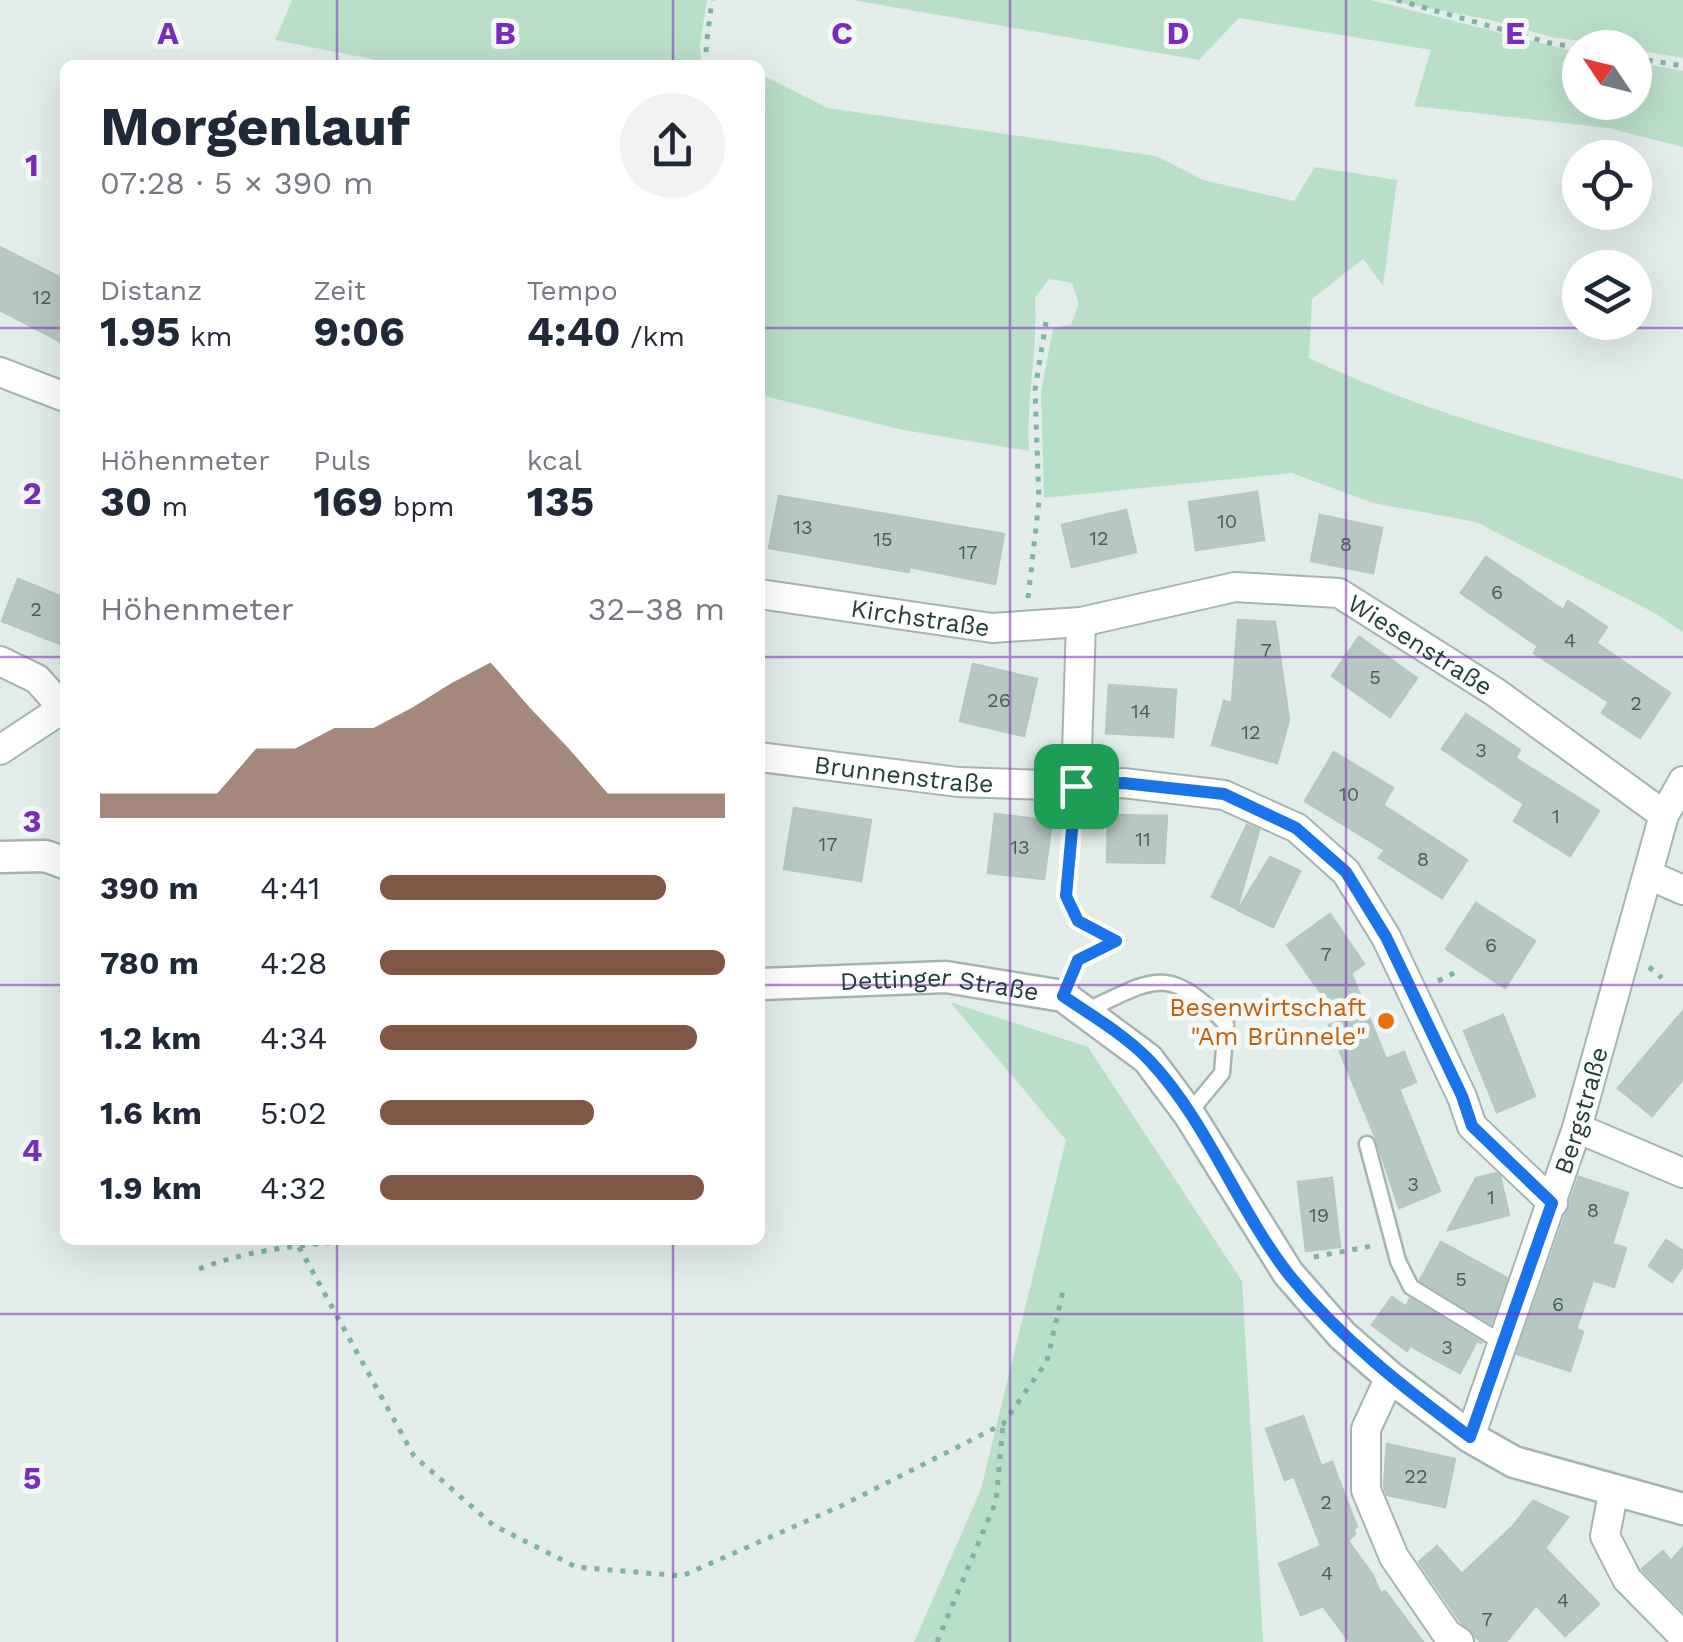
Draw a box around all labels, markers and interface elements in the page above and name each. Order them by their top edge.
text: A [157,14,179,52]
text: B [494,14,516,52]
text: C [831,14,853,52]
text: D [1167,14,1189,52]
text: E [1505,14,1525,52]
north arrow [1562,30,1652,120]
map controls [1562,30,1652,340]
button: share [620,93,725,198]
text: Morgenlauf [100,94,410,158]
button: locate [1562,140,1652,230]
text: 1 [25,146,39,184]
text: 07:28 · 5 × 390 m [100,164,374,202]
button: layers [1562,250,1652,340]
text: Distanz [100,274,202,307]
text: Zeit [313,274,366,307]
text: Tempo [527,274,618,307]
house number: 12 [32,285,52,309]
text: 1.95 [100,307,180,356]
text: 9:06 [313,307,405,356]
text: 4:40 [527,307,621,356]
text: km [180,320,233,353]
text: /km [621,320,685,353]
text: Höhenmeter [100,444,270,477]
text: Puls [313,444,371,477]
text: kcal [527,444,582,477]
text: 2 [22,474,42,512]
text: 30 [100,477,152,526]
text: 169 [313,477,383,526]
text: 135 [527,477,594,526]
text: m [152,490,188,523]
text: bpm [383,490,455,523]
house number: 10 [1217,509,1237,533]
house number: 13 [793,515,813,539]
house number: 12 [1089,526,1109,550]
house number: 15 [873,527,893,551]
house number: 8 [1340,532,1352,556]
house number: 17 [958,540,978,564]
house number: 6 [1491,580,1503,604]
street label: Wiesenstraße [1342,588,1498,701]
text: Höhenmeter [100,590,294,628]
text: 32–38 m [588,590,725,628]
street label: Kirchstraße [849,593,992,642]
house number: 2 [30,597,42,621]
house number: 4 [1564,628,1576,652]
house number: 7 [1260,638,1272,662]
house number: 5 [1369,665,1381,689]
house number: 26 [987,688,1011,712]
house number: 2 [1630,691,1642,715]
house number: 14 [1131,699,1151,723]
house number: 12 [1241,720,1261,744]
house number: 3 [1475,738,1487,762]
pin [1034,744,1119,829]
street label: Brunnenstraße [813,749,994,798]
icon: arrive [1049,759,1104,814]
house number: 10 [1339,782,1359,806]
text: 3 [23,802,41,840]
house number: 1 [1552,804,1560,828]
house number: 11 [1135,827,1151,851]
house number: 17 [818,832,838,856]
house number: 13 [1010,835,1030,859]
house number: 8 [1417,847,1429,871]
text: 390 m [100,869,199,907]
text: 4:41 [260,869,321,907]
house number: 6 [1485,933,1497,957]
house number: 7 [1320,942,1332,966]
text: 780 m [100,944,199,982]
text: 4:28 [260,944,327,982]
street label: Dettinger Straße [839,962,1041,1006]
place label: Besenwirtschaft "Am Brünnele" [1169,993,1367,1051]
marker: Besenwirtschaft "Am Brünnele" [1375,1010,1397,1032]
text: 1.2 km [100,1019,201,1057]
text: 4:34 [260,1019,327,1057]
street label: Bergstraße [1548,1044,1613,1178]
text: 1.6 km [100,1094,202,1132]
text: 5:02 [260,1094,327,1132]
text: 4 [22,1131,42,1169]
text: 1.9 km [100,1169,202,1207]
text: 4:32 [260,1169,326,1207]
house number: 3 [1407,1172,1419,1196]
house number: 1 [1487,1185,1495,1209]
house number: 8 [1587,1198,1599,1222]
house number: 19 [1309,1203,1329,1227]
house number: 5 [1455,1267,1467,1291]
house number: 6 [1552,1292,1564,1316]
house number: 3 [1441,1335,1453,1359]
text: 5 [23,1459,41,1497]
house number: 22 [1404,1464,1428,1488]
house number: 2 [1320,1490,1332,1514]
house number: 4 [1321,1561,1333,1585]
house number: 4 [1557,1588,1569,1612]
house number: 7 [1481,1607,1493,1631]

